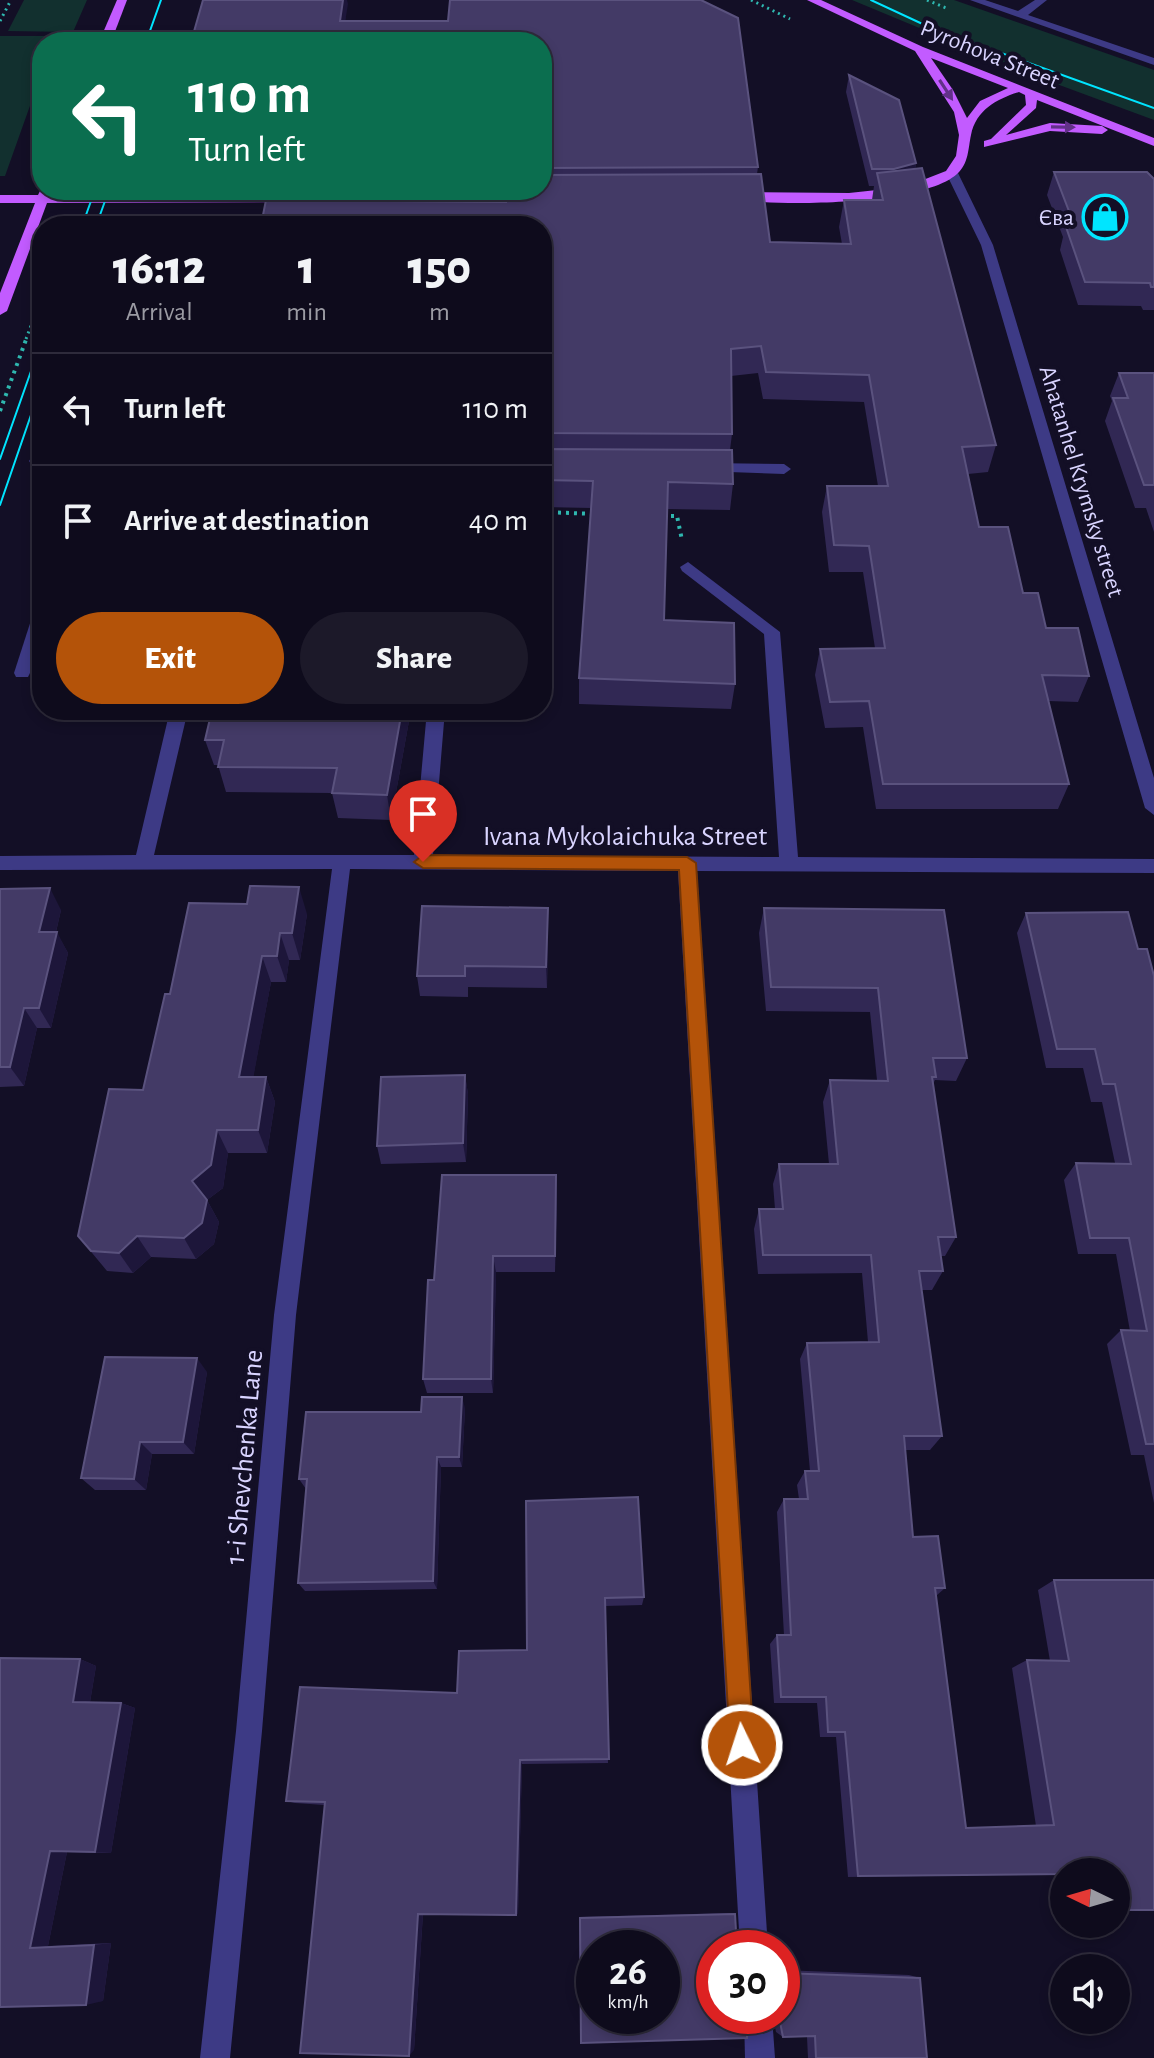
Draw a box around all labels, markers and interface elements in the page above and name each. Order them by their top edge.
street label: Pyrohova Street [917,16,1063,94]
icon: left [56,64,160,168]
text: 110 m [188,67,311,123]
one-way arrow [939,79,954,100]
one-way arrow [1051,121,1076,134]
text: Turn left [188,132,305,168]
shop icon: Єва [1081,193,1129,241]
place label: Єва [1038,206,1074,230]
text: 16:12 [113,245,206,293]
text: 1 [298,245,315,293]
text: 150 [408,245,471,293]
text: Arrival [126,299,193,325]
text: min [286,299,327,325]
text: m [429,299,450,325]
street label: Ahatanhel Krymsky street [1034,363,1128,600]
icon: left [56,387,100,431]
text: Turn left [124,394,225,424]
text: 110 m [463,394,528,424]
icon: arrive [56,499,100,543]
text: Arrive at destination [124,506,370,536]
text: 40 m [469,506,528,536]
button: Exit [56,612,284,704]
button: Share [300,612,528,704]
pin [389,780,457,862]
icon: arrive [401,792,445,836]
street label: Ivana Mykolaichuka Street [483,823,767,851]
street label: 1-i Shevchenka Lane [222,1349,268,1566]
position arrow [700,1703,784,1787]
north arrow [1050,1858,1130,1938]
map controls [1050,1858,1130,2034]
speed limit sign: 30 [696,1930,800,2034]
text: 26 [609,1952,647,1992]
button: sound [1050,1954,1130,2034]
text: km/h [607,1992,649,2012]

